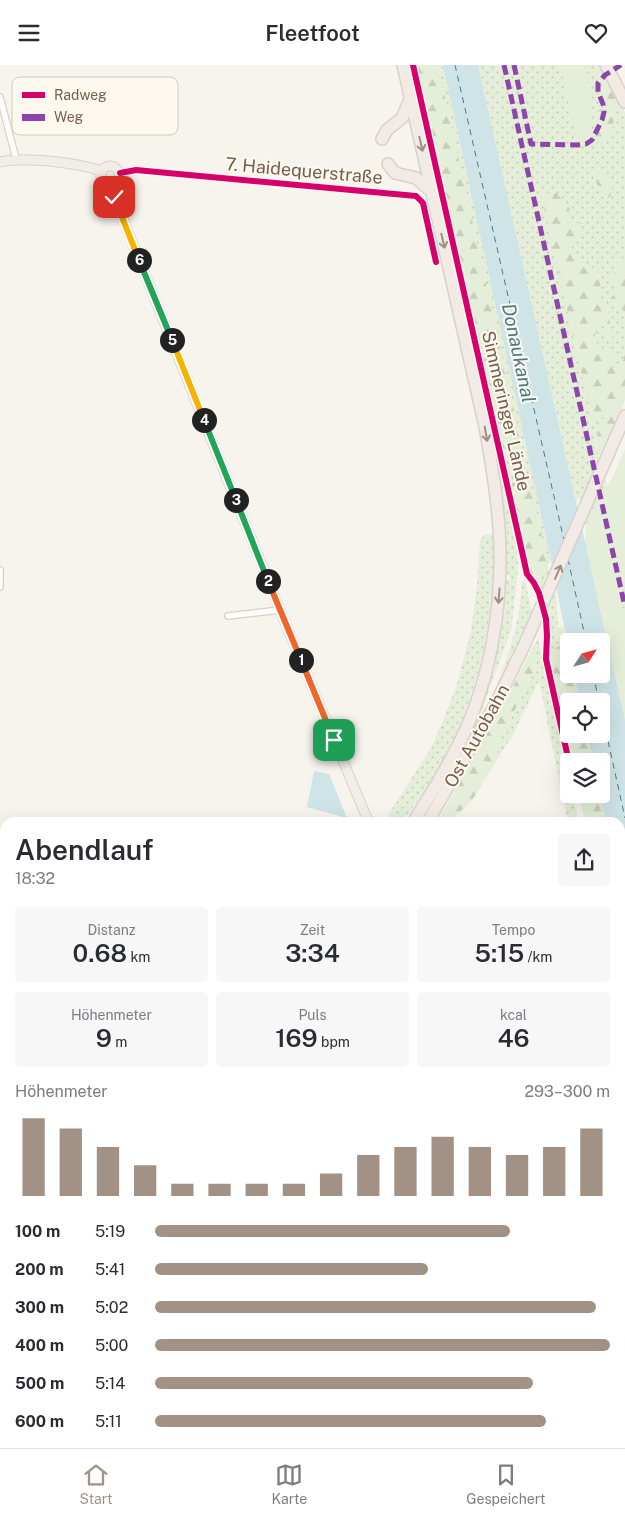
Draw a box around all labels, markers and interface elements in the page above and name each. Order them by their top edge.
icon: menu [15,19,43,47]
icon: heart [582,19,610,47]
text: Fleetfoot [265,20,360,46]
legend [12,77,178,135]
text: Radweg [54,87,107,103]
text: Weg [54,109,84,125]
one-way arrow [417,136,426,152]
street label: 7. Haidequerstraße [225,153,384,188]
pin [93,176,135,218]
icon: check [100,183,128,211]
one-way arrow [439,233,448,249]
pin: 6 [126,247,152,273]
text: 6 [135,252,144,268]
water label: Donaukanal [498,301,540,405]
pin: 5 [160,327,184,353]
street label: Simmeringer Lände [478,329,535,493]
text: 5 [168,332,177,348]
pin: 4 [192,407,216,433]
text: 4 [200,412,209,428]
one-way arrow [481,426,491,442]
pin: 3 [224,487,248,513]
text: 3 [232,492,241,508]
one-way arrow [554,565,564,580]
pin: 2 [256,569,280,593]
text: 2 [264,573,273,589]
one-way arrow [494,587,503,603]
north arrow [560,633,610,683]
map controls [560,633,610,803]
pin: 1 [288,647,314,673]
text: 1 [299,652,305,668]
street label: Ost Autobahn [440,680,514,791]
button: locate [560,693,610,743]
pin [313,719,355,761]
icon: arrive [320,726,348,754]
button: layers [560,753,610,803]
text: Abendlauf [15,833,153,866]
button: share [558,834,610,886]
text: 18:32 [15,869,55,888]
text: Distanz [87,922,136,938]
text: Zeit [300,922,325,938]
text: Tempo [492,922,535,938]
text: 0.68 [73,938,127,968]
text: 3:34 [285,938,340,968]
text: 5:15 [475,938,524,968]
text: km [127,949,150,965]
text: /km [524,949,552,965]
text: Höhenmeter [71,1007,152,1023]
text: Puls [298,1007,327,1023]
text: kcal [500,1007,527,1023]
text: 9 [96,1023,112,1053]
text: 169 [275,1023,318,1053]
text: 46 [497,1023,530,1053]
text: m [112,1034,127,1050]
text: bpm [318,1034,350,1050]
text: Höhenmeter [15,1082,108,1101]
text: 293–300 m [524,1082,610,1101]
text: 100 m [15,1222,60,1241]
text: 5:19 [95,1222,125,1241]
text: 200 m [15,1260,64,1279]
text: 5:41 [95,1260,125,1279]
text: 300 m [15,1298,64,1317]
text: 5:02 [95,1298,128,1317]
text: 400 m [15,1336,64,1355]
text: 5:00 [95,1336,128,1355]
text: 500 m [15,1374,64,1393]
text: 5:14 [95,1374,125,1393]
text: 600 m [15,1412,64,1431]
text: 5:11 [95,1412,122,1431]
tab: Start [80,1461,113,1507]
tab: Karte [272,1461,307,1507]
tab: Gespeichert [466,1461,545,1507]

